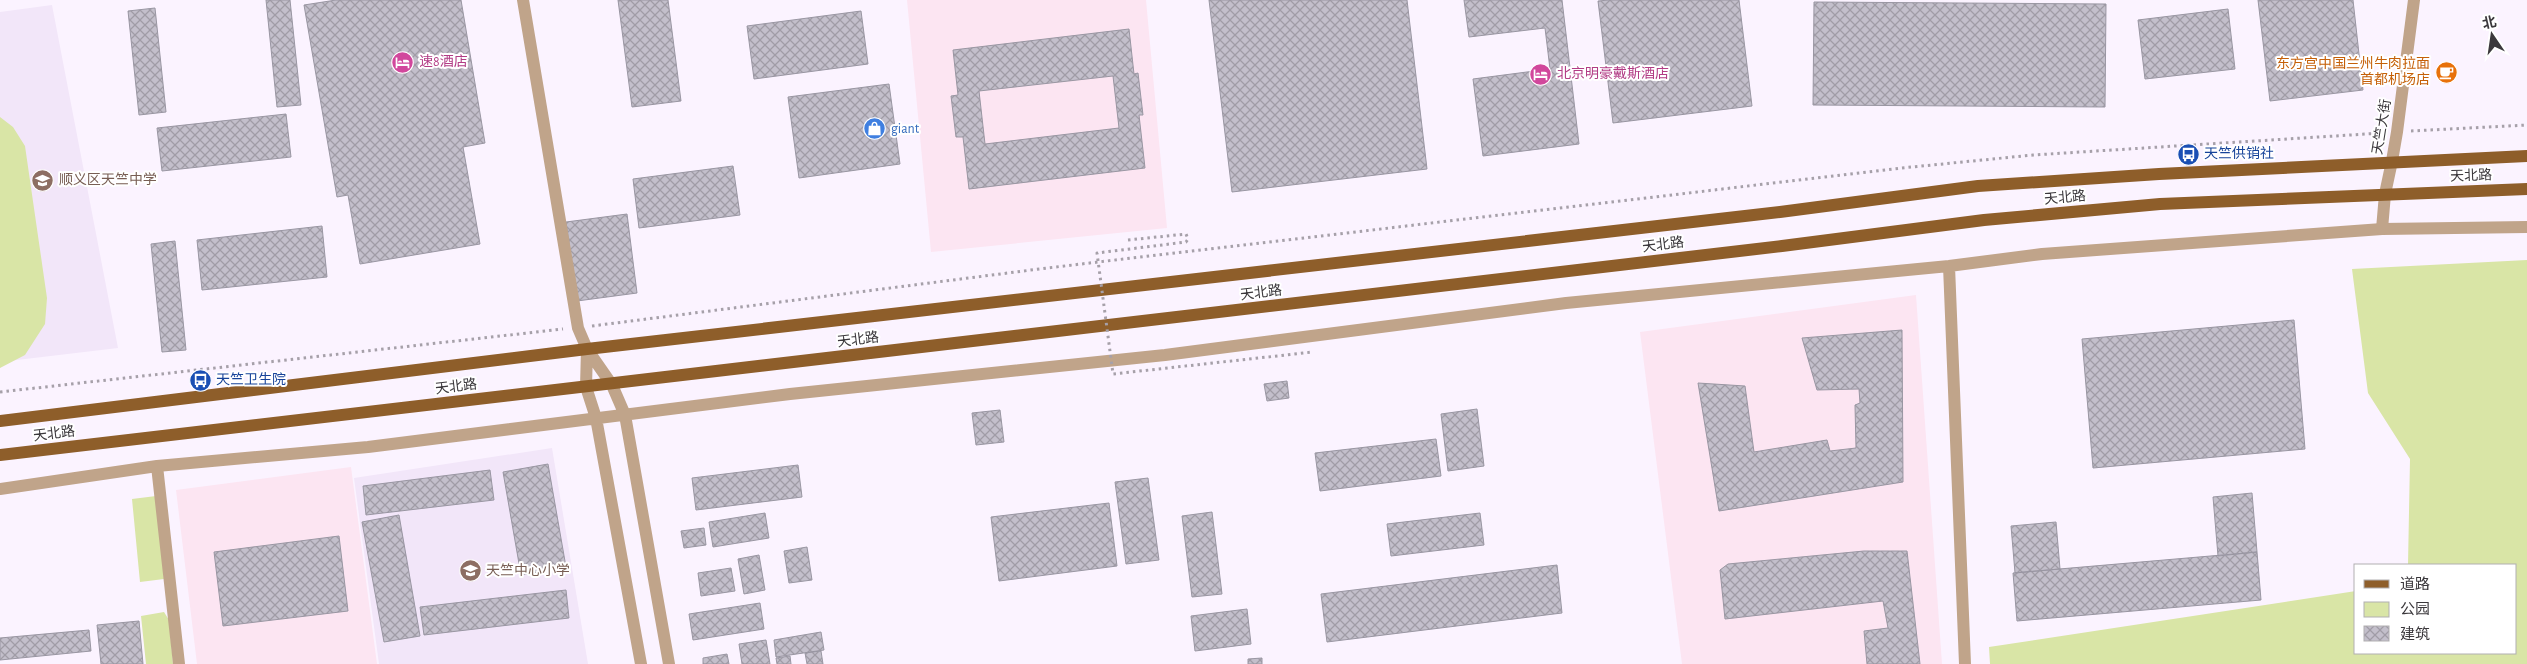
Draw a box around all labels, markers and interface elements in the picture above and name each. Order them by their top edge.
north arrow [2467,10,2517,60]
text: 北 [2481,14,2498,32]
hotel icon: 速8酒店 [391,50,415,74]
place label: 速8酒店 [419,54,468,69]
place label: 东方宫中国兰州牛肉拉面 首都机场店 [2276,55,2430,87]
cafe icon: 东方宫中国兰州牛肉拉面 首都机场店 [2434,60,2458,84]
hotel icon: 北京明豪戴斯酒店 [1529,62,1553,86]
place label: 北京明豪戴斯酒店 [1557,65,1669,81]
street label: 天竺大街 [2370,98,2393,156]
shop icon: giant [863,117,887,141]
place label: giant [891,122,920,136]
bus stop icon: 天竺供销社 [2176,142,2200,166]
place label: 天竺供销社 [2204,145,2274,161]
street label: 天北路 [2450,166,2492,184]
school or university icon: 顺义区天竺中学 [31,168,55,192]
place label: 顺义区天竺中学 [59,172,157,187]
street label: 天北路 [2043,187,2087,207]
street label: 天北路 [1641,234,1685,255]
street label: 天北路 [1239,282,1283,303]
street label: 天北路 [836,329,880,350]
bus stop icon: 天竺卫生院 [188,368,212,392]
place label: 天竺卫生院 [216,372,286,387]
street label: 天北路 [434,376,478,397]
street label: 天北路 [32,423,76,444]
school or university icon: 天竺中心小学 [458,559,482,583]
place label: 天竺中心小学 [486,563,570,578]
legend [2354,564,2517,654]
text: 道路 [2400,576,2430,592]
text: 公园 [2400,601,2430,617]
text: 建筑 [2400,626,2430,642]

